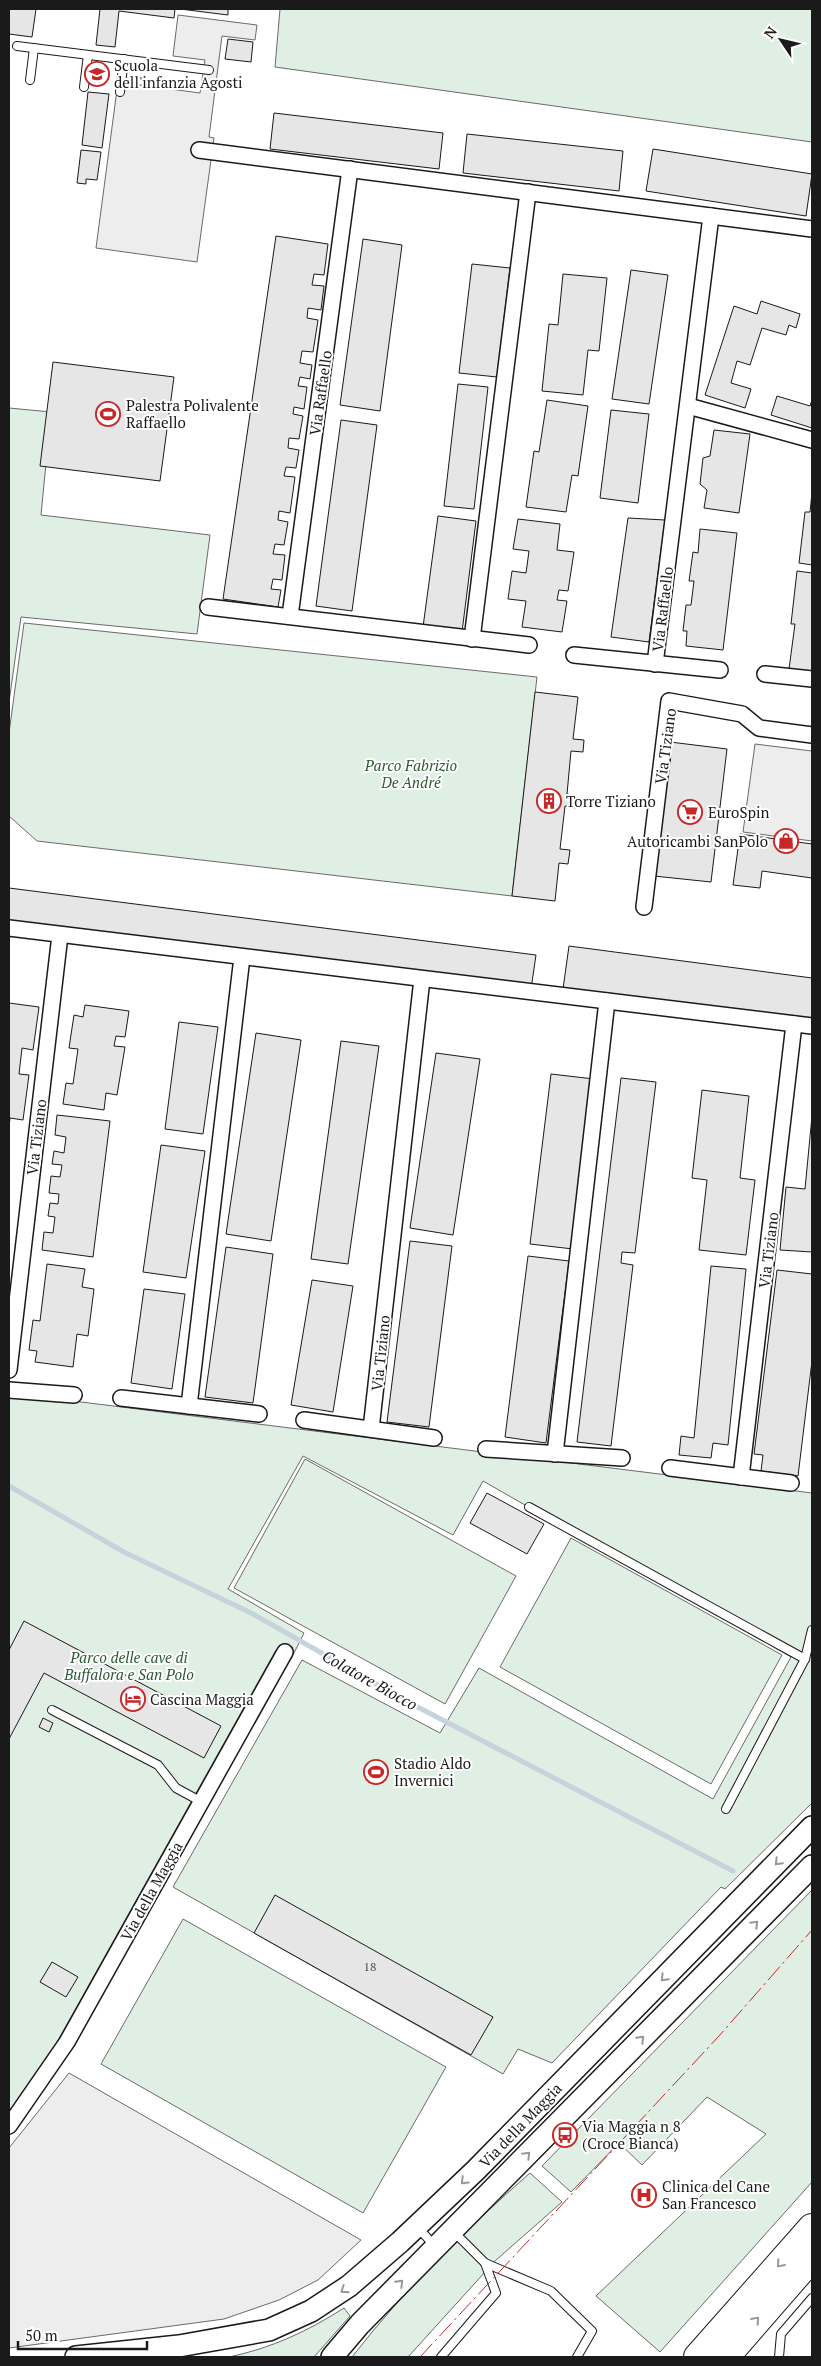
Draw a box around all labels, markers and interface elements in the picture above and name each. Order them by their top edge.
north arrow [756,15,806,65]
text: N [759,22,781,42]
place label: Scuola dell'infanzia Agosti [114,55,243,92]
school or university icon: Scuola dell'infanzia Agosti [84,61,110,87]
street label: Via Raffaello [304,349,336,437]
place label: Palestra Polivalente Raffaello [126,395,259,432]
sports icon: Palestra Polivalente Raffaello [95,401,121,427]
street label: Via Raffaello [647,565,677,653]
street label: Via Tiziano [650,707,680,785]
park label: Parco Fabrizio De André [364,755,458,792]
building icon: Torre Tiziano [536,788,562,814]
place label: Torre Tiziano [566,791,656,811]
supermarket icon: EuroSpin [677,799,703,825]
place label: EuroSpin [708,802,769,822]
shop icon: Autoricambi SanPolo [773,828,799,854]
place label: Autoricambi SanPolo [627,831,768,851]
street label: Via Tiziano [21,1098,51,1176]
street label: Via Tiziano [753,1211,783,1289]
street label: Via Tiziano [366,1314,394,1392]
water label: Colatore Biocco [318,1645,422,1715]
park label: Parco delle cave di Buffalora e San Polo [63,1647,194,1684]
hotel icon: Cascina Maggia [120,1686,146,1712]
place label: Cascina Maggia [150,1689,254,1709]
place label: Stadio Aldo Invernici [394,1753,471,1790]
sports icon: Stadio Aldo Invernici [363,1759,389,1785]
street label: Via della Maggia [115,1837,187,1944]
one-way arrow [775,1856,784,1865]
one-way arrow [749,1921,758,1930]
house number: 18 [364,1959,376,1974]
one-way arrow [661,1972,670,1981]
one-way arrow [635,2036,644,2045]
street label: Via della Maggia [474,2078,566,2172]
place label: Via Maggia n 8 (Croce Bianca) [582,2116,681,2153]
bus stop icon: Via Maggia n 8 (Croce Bianca) [552,2122,578,2148]
one-way arrow [521,2152,530,2161]
one-way arrow [461,2175,470,2184]
place label: Clinica del Cane San Francesco [662,2176,770,2213]
hospital icon: Clinica del Cane San Francesco [631,2182,657,2208]
one-way arrow [777,2258,786,2267]
one-way arrow [394,2280,403,2289]
one-way arrow [340,2284,350,2293]
one-way arrow [751,2317,760,2326]
scale bar [18,2318,146,2350]
text: 50 m [25,2325,58,2345]

